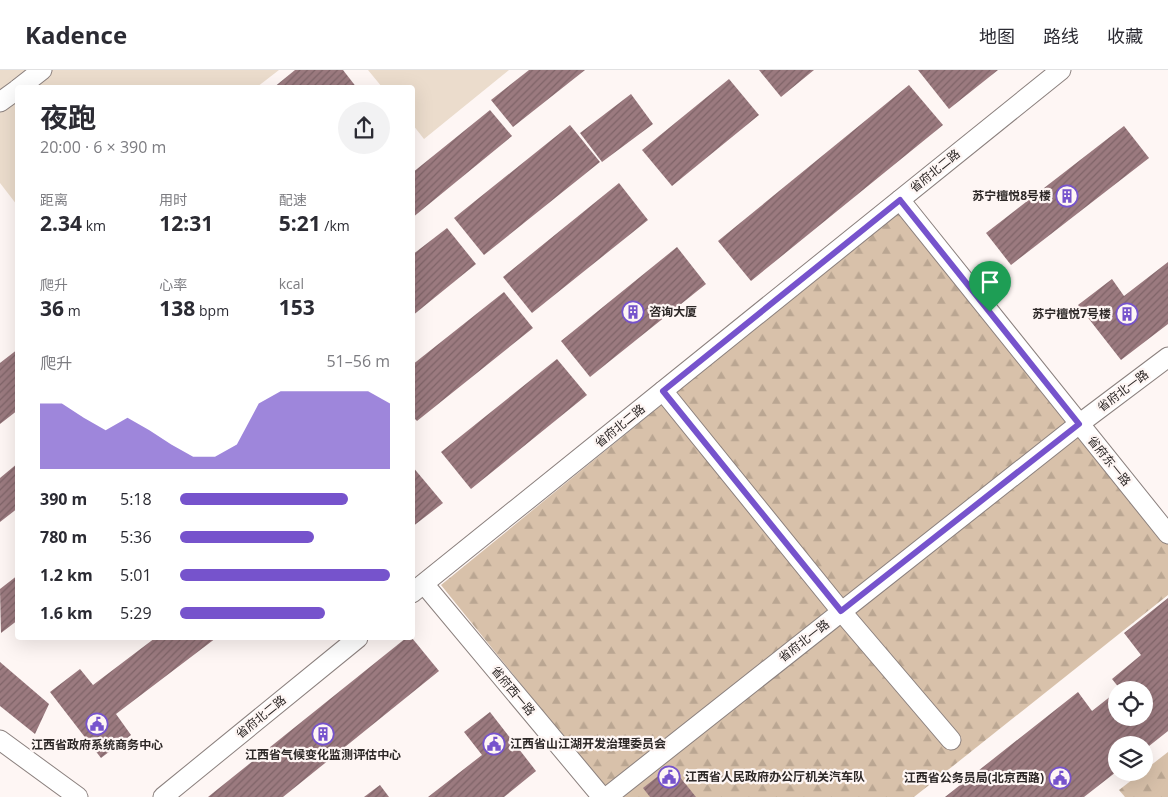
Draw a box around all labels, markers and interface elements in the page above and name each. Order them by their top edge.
text: Kadence [25,18,127,51]
text: 地图 [979,24,1015,48]
text: 路线 [1043,24,1079,48]
text: 收藏 [1107,24,1143,48]
text: 夜跑 [40,98,96,136]
button: share [338,102,390,154]
text: 20:00 · 6 × 390 m [40,136,166,158]
street label: 省府北二路 [906,145,963,196]
building icon: 苏宁檀悦8号楼 [1055,184,1079,208]
place label: 苏宁檀悦8号楼 [972,187,1051,204]
text: 距离 [40,190,68,209]
text: 用时 [159,190,187,209]
text: 配速 [279,190,307,209]
text: 2.34 [40,209,82,237]
text: 12:31 [159,209,213,237]
text: 5:21 [279,209,321,237]
text: km [82,216,106,235]
text: /km [321,216,350,235]
pin [969,261,1011,312]
icon: arrive [976,268,1004,296]
text: kcal [279,274,304,293]
text: 爬升 [40,275,68,294]
text: 心率 [159,275,187,294]
text: 153 [279,293,315,321]
text: 36 [40,294,64,322]
text: 138 [159,294,195,322]
building icon: 咨询大厦 [621,300,645,324]
text: m [64,301,81,320]
text: bpm [195,301,229,320]
building icon: 苏宁檀悦7号楼 [1115,302,1139,326]
place label: 咨询大厦 [649,303,697,320]
place label: 苏宁檀悦7号楼 [1032,305,1111,322]
text: 51–56 m [326,350,390,372]
text: 爬升 [40,352,72,374]
street label: 省府北一路 [1094,366,1152,415]
street label: 省府北二路 [591,400,648,451]
street label: 省府东一路 [1084,432,1135,489]
text: 390 m [40,488,87,510]
text: 5:18 [120,488,152,510]
text: 780 m [40,526,87,548]
text: 5:36 [120,526,152,548]
text: 1.2 km [40,564,93,586]
text: 5:01 [120,564,152,586]
text: 1.6 km [40,602,93,624]
text: 5:29 [120,602,152,624]
street label: 省府北一路 [775,615,833,666]
street label: 省府西一路 [488,662,539,719]
map controls [1108,681,1153,781]
button: locate [1108,681,1153,726]
street label: 省府北二路 [232,691,289,742]
public building icon: 江西省政府系统商务中心 [85,712,109,736]
building icon: 江西省气候变化监测评估中心 [311,722,335,746]
public building icon: 江西省山江湖开发治理委员会 [482,732,506,756]
place label: 江西省山江湖开发治理委员会 [510,735,666,752]
place label: 江西省政府系统商务中心 [31,736,163,753]
button: layers [1108,736,1153,781]
place label: 江西省气候变化监测评估中心 [245,746,401,763]
public building icon: 江西省人民政府办公厅机关汽车队 [657,765,681,789]
public building icon: 江西省公务员局(北京西路) [1048,766,1072,790]
place label: 江西省人民政府办公厅机关汽车队 [685,768,865,785]
place label: 江西省公务员局(北京西路) [904,769,1044,786]

